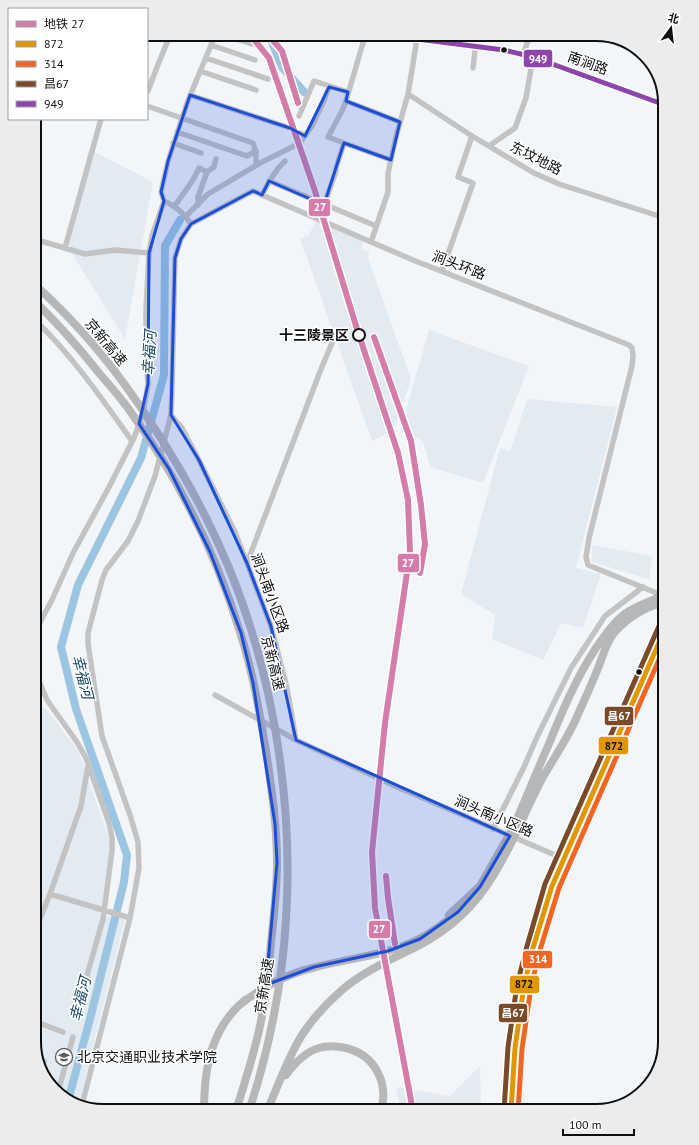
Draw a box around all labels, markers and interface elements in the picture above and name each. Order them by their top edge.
legend [8,8,148,120]
north arrow [651,8,691,48]
text: 北 [666,10,681,27]
text: 地铁 27 [44,16,84,31]
text: 872 [44,36,64,51]
unlabelled marker [499,45,509,55]
street label: 南涧路 [565,47,611,79]
line badge: 949 [523,49,553,68]
text: 949 [529,52,547,66]
text: 314 [44,56,64,71]
text: 昌67 [44,76,69,91]
text: 949 [44,96,64,111]
street label: 东坟地路 [507,137,565,179]
line badge: 27 [308,198,331,217]
text: 27 [314,200,326,214]
street label: 涧头环路 [430,247,488,283]
street label: 京新高速 [81,315,131,369]
place label: 十三陵景区 [279,326,349,344]
water label: 幸福河 [138,327,160,376]
marker: 十三陵景区 [352,328,366,342]
street label: 涧头南小区路 [247,550,293,636]
line badge: 27 [397,553,420,573]
text: 27 [402,556,414,570]
street label: 京新高速 [257,634,289,692]
water label: 幸福河 [68,653,98,704]
unlabelled marker [634,667,644,677]
line badge: 昌67 [604,706,634,726]
text: 昌67 [607,709,631,723]
line badge: 872 [598,736,629,755]
text: 872 [605,739,623,753]
street label: 涧头南小区路 [452,791,536,841]
line badge: 27 [368,920,391,939]
text: 27 [373,922,385,936]
line badge: 314 [522,950,553,969]
text: 314 [529,952,548,966]
street label: 京新高速 [251,957,277,1015]
water label: 幸福河 [65,972,95,1023]
line badge: 872 [509,975,540,994]
text: 872 [515,977,533,991]
line badge: 昌67 [498,1003,528,1023]
text: 昌67 [501,1006,525,1020]
school or university icon: 北京交通职业技术学院 [54,1047,74,1067]
place label: 北京交通职业技术学院 [77,1048,217,1066]
scale bar [563,1111,634,1137]
text: 100 m [569,1117,602,1132]

